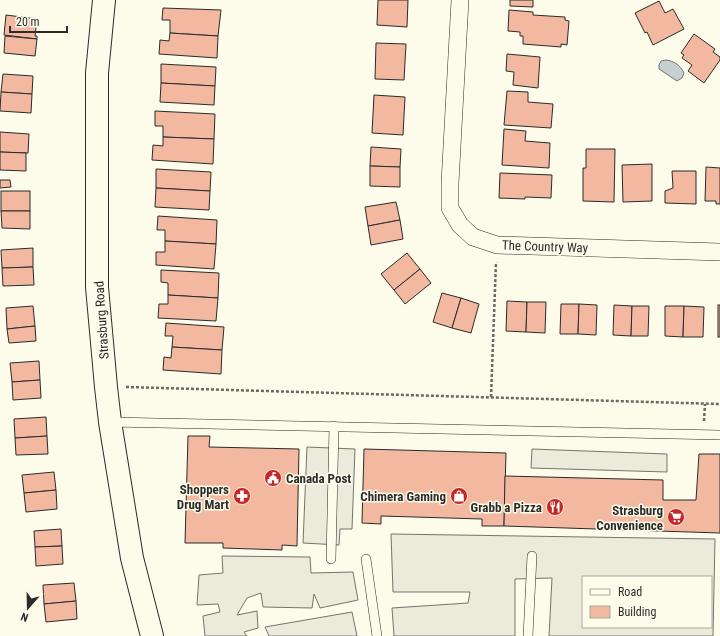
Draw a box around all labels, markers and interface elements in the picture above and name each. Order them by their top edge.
scale bar [10,8,67,34]
text: 20 m [16,15,40,29]
street label: The Country Way [502,238,589,256]
street label: Strasburg Road [91,280,112,360]
public building icon: Canada Post [263,468,283,488]
place label: Canada Post [286,471,351,486]
place label: Shoppers Drug Mart [177,482,229,512]
pharmacy icon: Shoppers Drug Mart [232,486,252,506]
shop icon: Chimera Gaming [449,486,469,506]
place label: Chimera Gaming [360,489,446,504]
restaurant icon: Grabb a Pizza [545,497,565,517]
place label: Grabb a Pizza [471,500,542,515]
place label: Strasburg Convenience [596,503,663,533]
supermarket icon: Strasburg Convenience [666,507,686,527]
legend [582,576,712,628]
text: Road [618,585,642,599]
north arrow [8,588,48,628]
text: Building [618,605,656,619]
text: N [19,610,30,624]

